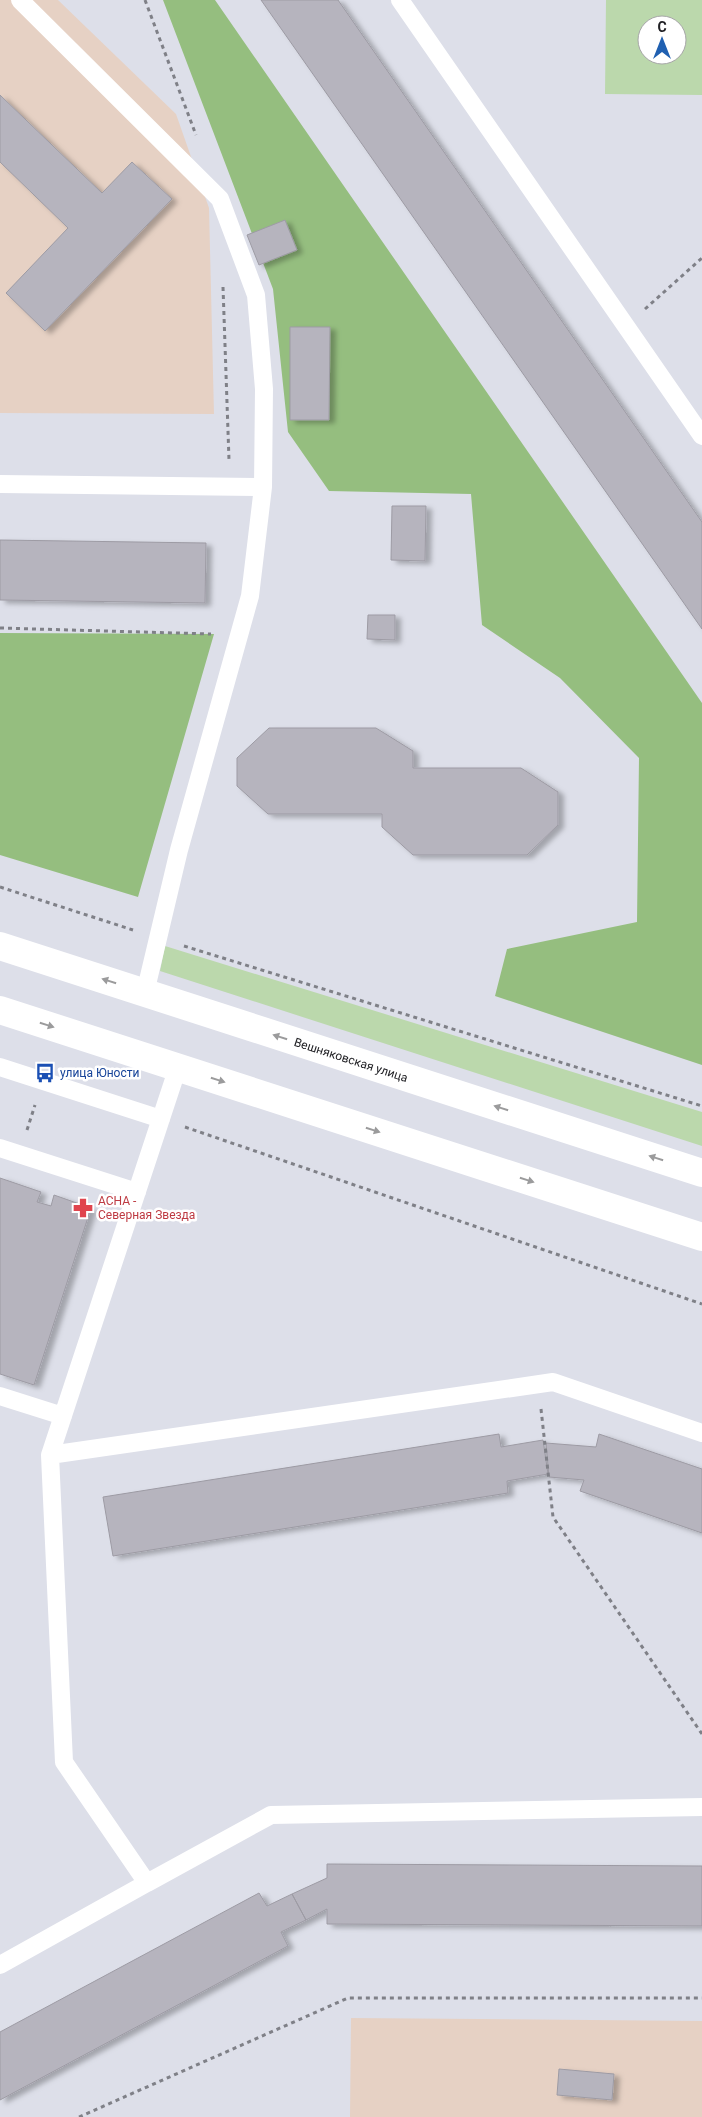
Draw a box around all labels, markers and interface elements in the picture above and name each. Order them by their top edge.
north arrow [637,15,687,65]
text: С [657,19,667,35]
one-way arrow [101,977,116,985]
one-way arrow [39,1021,54,1029]
one-way arrow [272,1033,287,1040]
street label: Вешняковская улица [292,1035,410,1085]
bus stop icon: улица Юности [34,1062,56,1084]
place label: улица Юности [60,1066,139,1080]
one-way arrow [211,1076,226,1084]
one-way arrow [493,1104,508,1112]
one-way arrow [365,1126,380,1134]
one-way arrow [648,1154,663,1162]
one-way arrow [520,1176,535,1184]
place label: АСНА - Северная Звезда [98,1194,195,1222]
pharmacy icon: АСНА - Северная Звезда [72,1197,94,1219]

